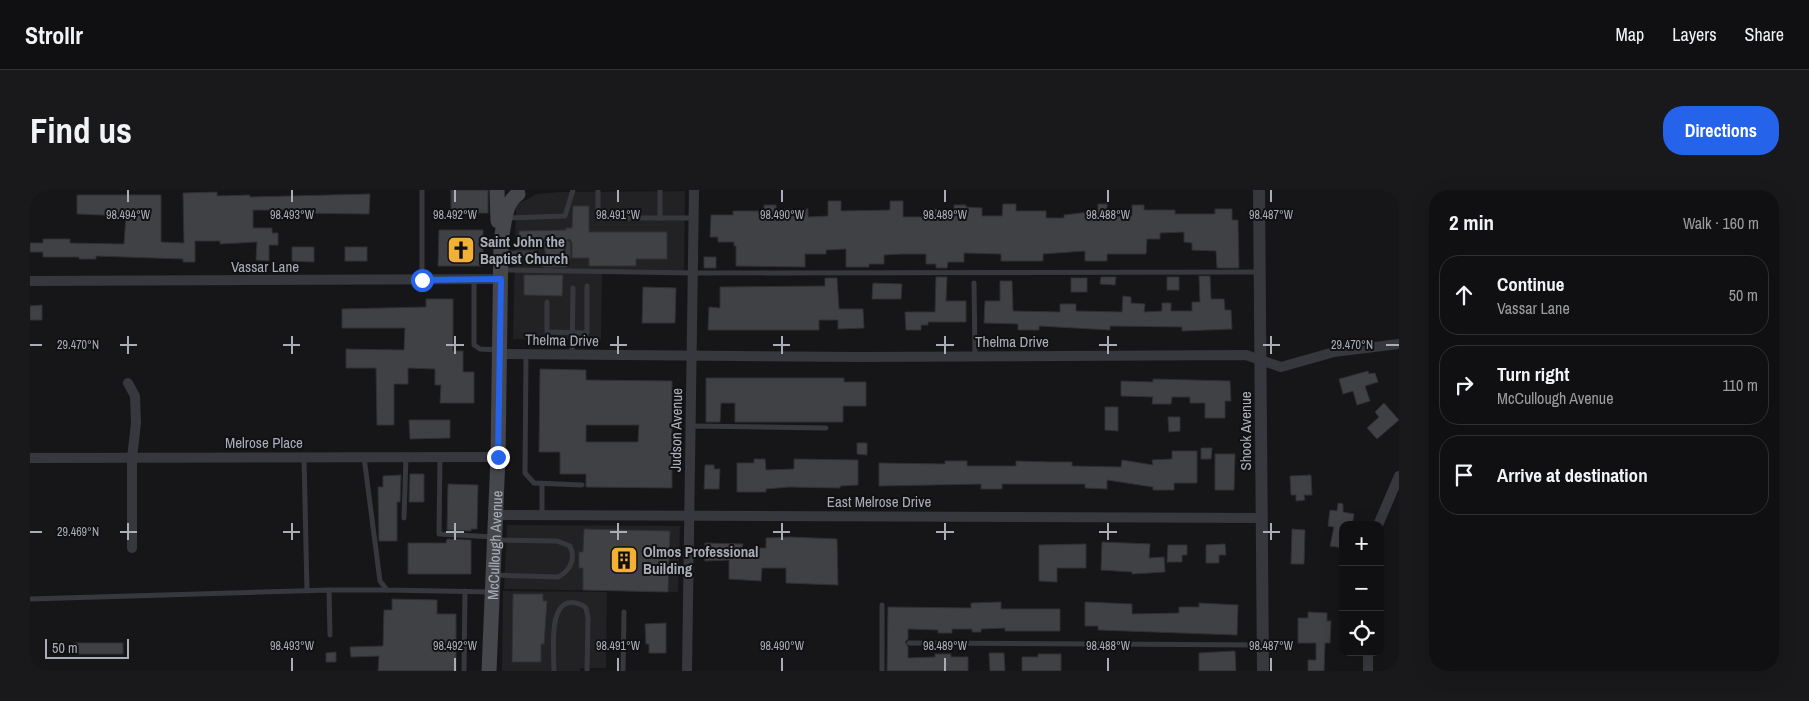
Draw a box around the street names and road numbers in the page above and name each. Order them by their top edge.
street label: Vassar Lane [231,256,299,277]
street label: Thelma Drive [525,329,599,351]
street label: Thelma Drive [975,331,1049,352]
street label: Judson Avenue [665,388,687,472]
street label: Shook Avenue [1235,391,1256,471]
street label: Melrose Place [225,432,303,453]
street label: McCullough Avenue [482,490,507,600]
street label: East Melrose Drive [827,491,931,512]

